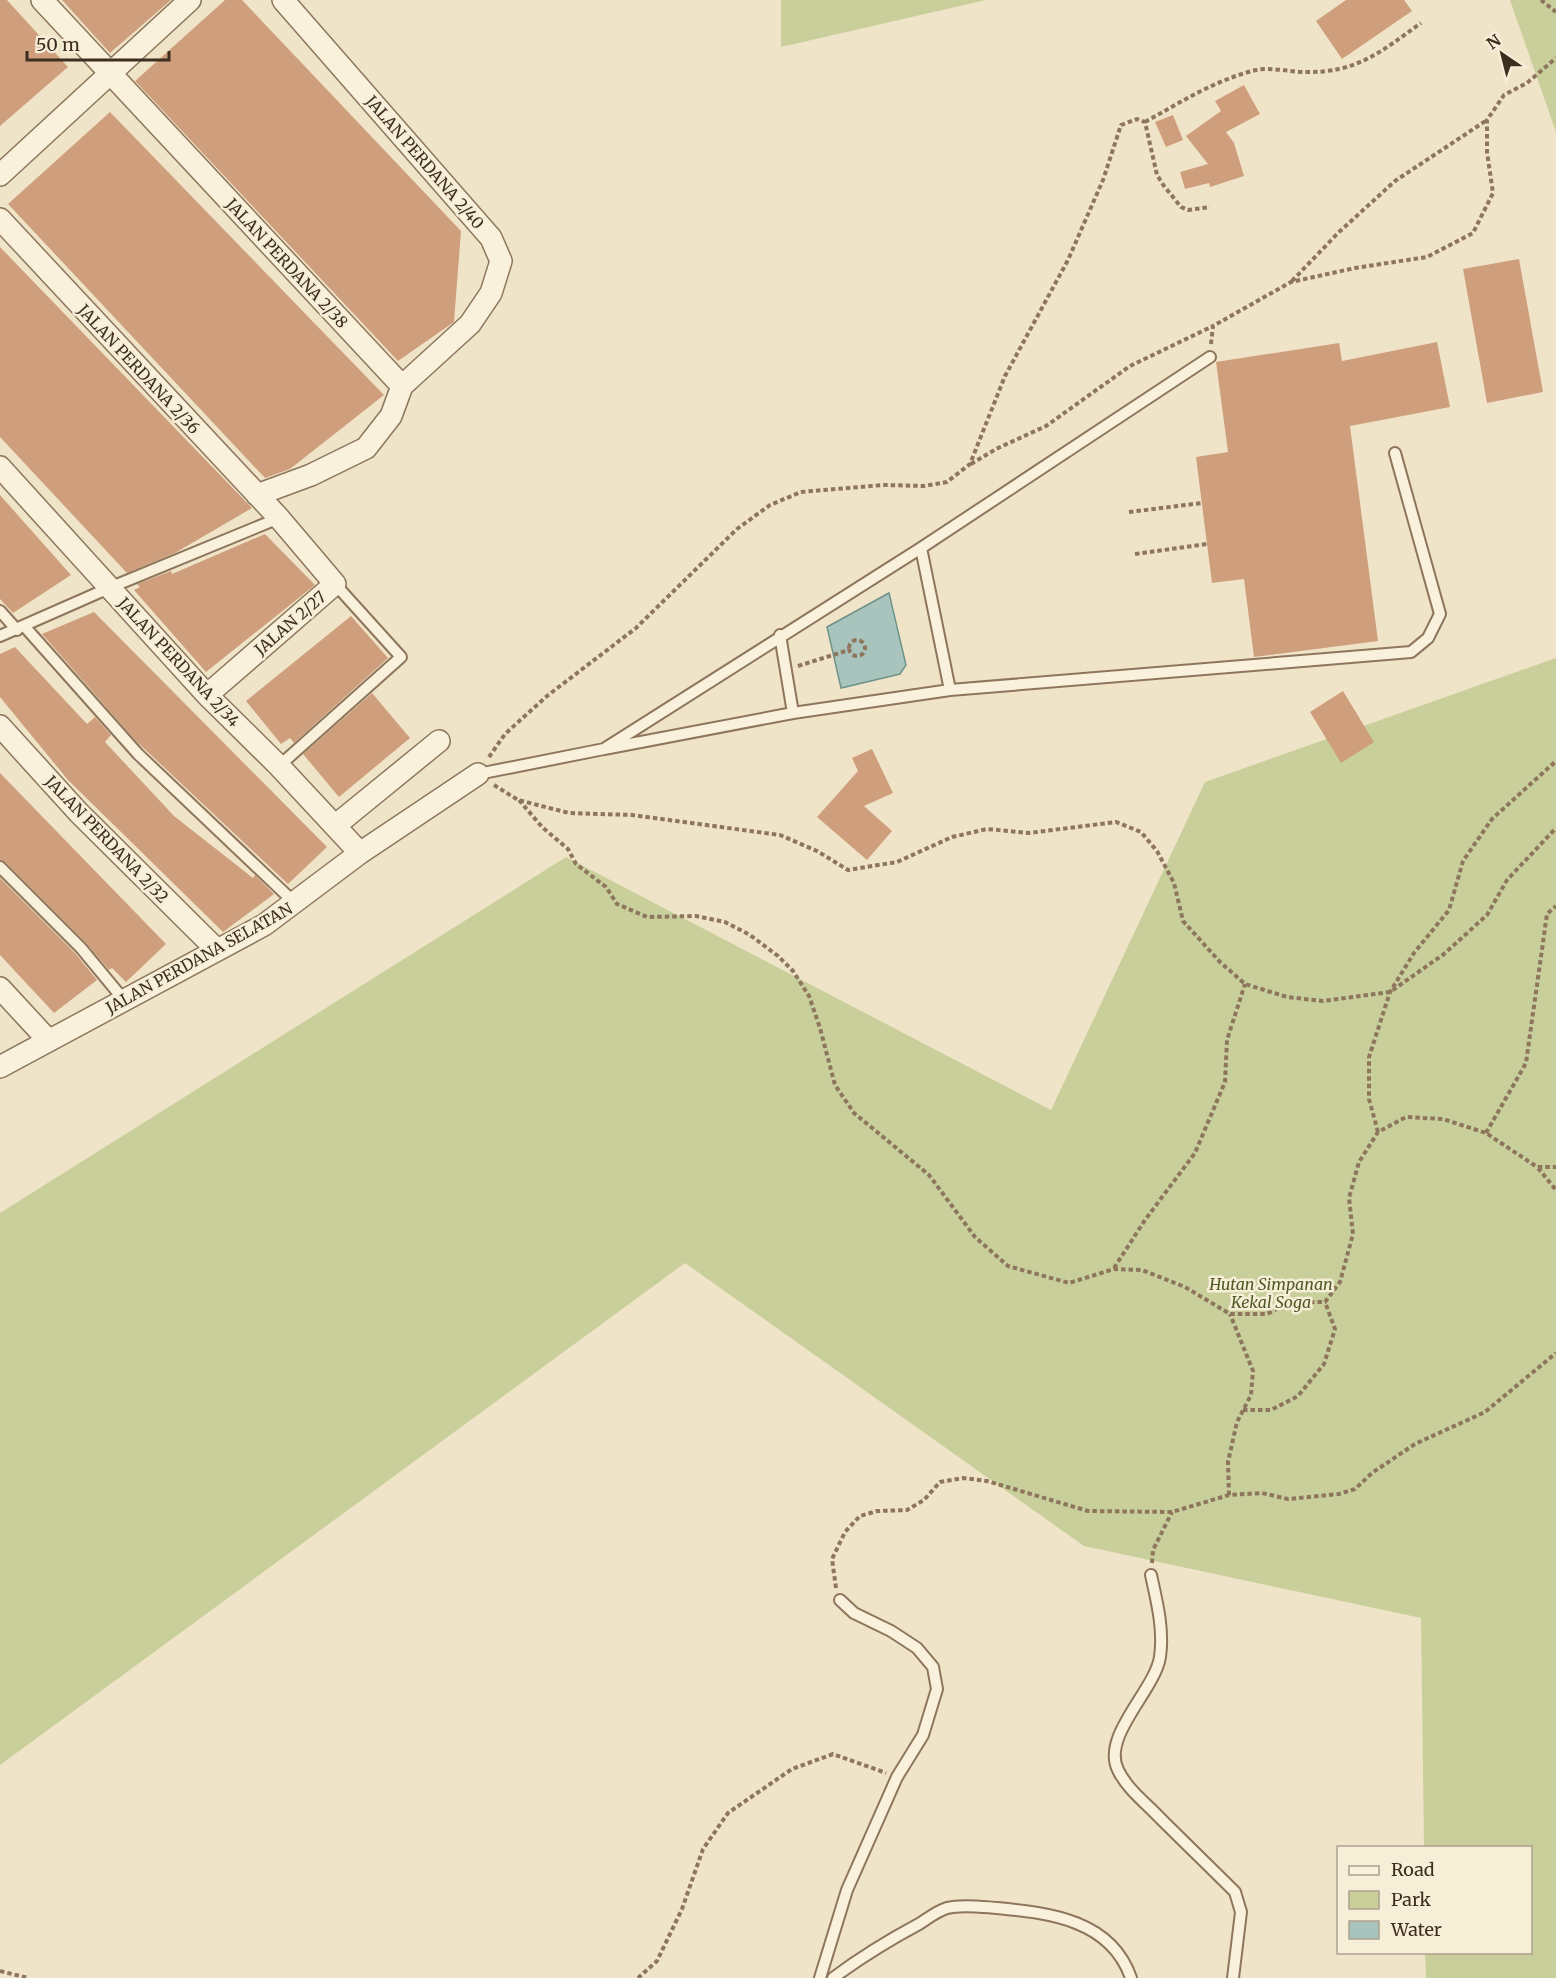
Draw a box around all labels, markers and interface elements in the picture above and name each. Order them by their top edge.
scale bar [27,24,170,62]
north arrow [1472,24,1532,84]
text: N [1482,30,1505,54]
text: 50 m [36,33,80,56]
street label: JALAN PERDANA 2/40 [361,90,488,233]
street label: JALAN PERDANA 2/38 [221,193,352,332]
street label: JALAN PERDANA 2/36 [73,299,204,438]
street label: JALAN 2/27 [250,587,330,660]
street label: JALAN PERDANA 2/34 [113,592,244,731]
street label: JALAN PERDANA 2/32 [40,770,173,907]
street label: JALAN PERDANA SELATAN [101,898,296,1018]
park label: Hutan Simpanan Kekal Soga [1208,1274,1333,1312]
legend [1337,1846,1532,1954]
text: Road [1391,1858,1435,1881]
text: Park [1391,1888,1432,1911]
text: Water [1390,1918,1442,1941]

